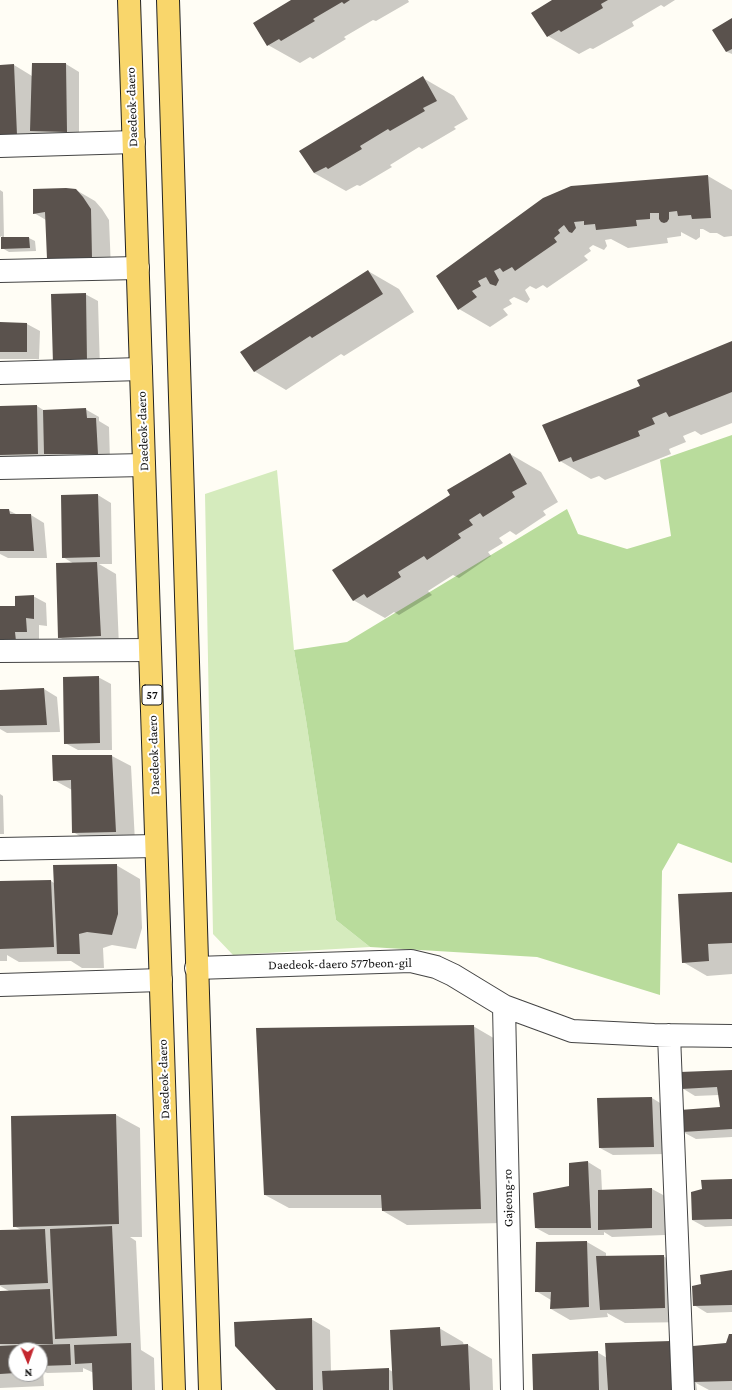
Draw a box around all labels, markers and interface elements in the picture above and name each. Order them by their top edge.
street label: Daedeok-daero [123,67,141,147]
street label: Daedeok-daero [134,391,152,471]
road number: 57 [142,685,162,705]
street label: Daedeok-daero [145,715,163,795]
street label: Daedeok-daero 577beon-gil [268,955,412,973]
street label: Daedeok-daero [155,1039,173,1119]
street label: Gajeong-ro [500,1169,516,1227]
north arrow [8,1342,48,1382]
text: N [24,1367,32,1379]

